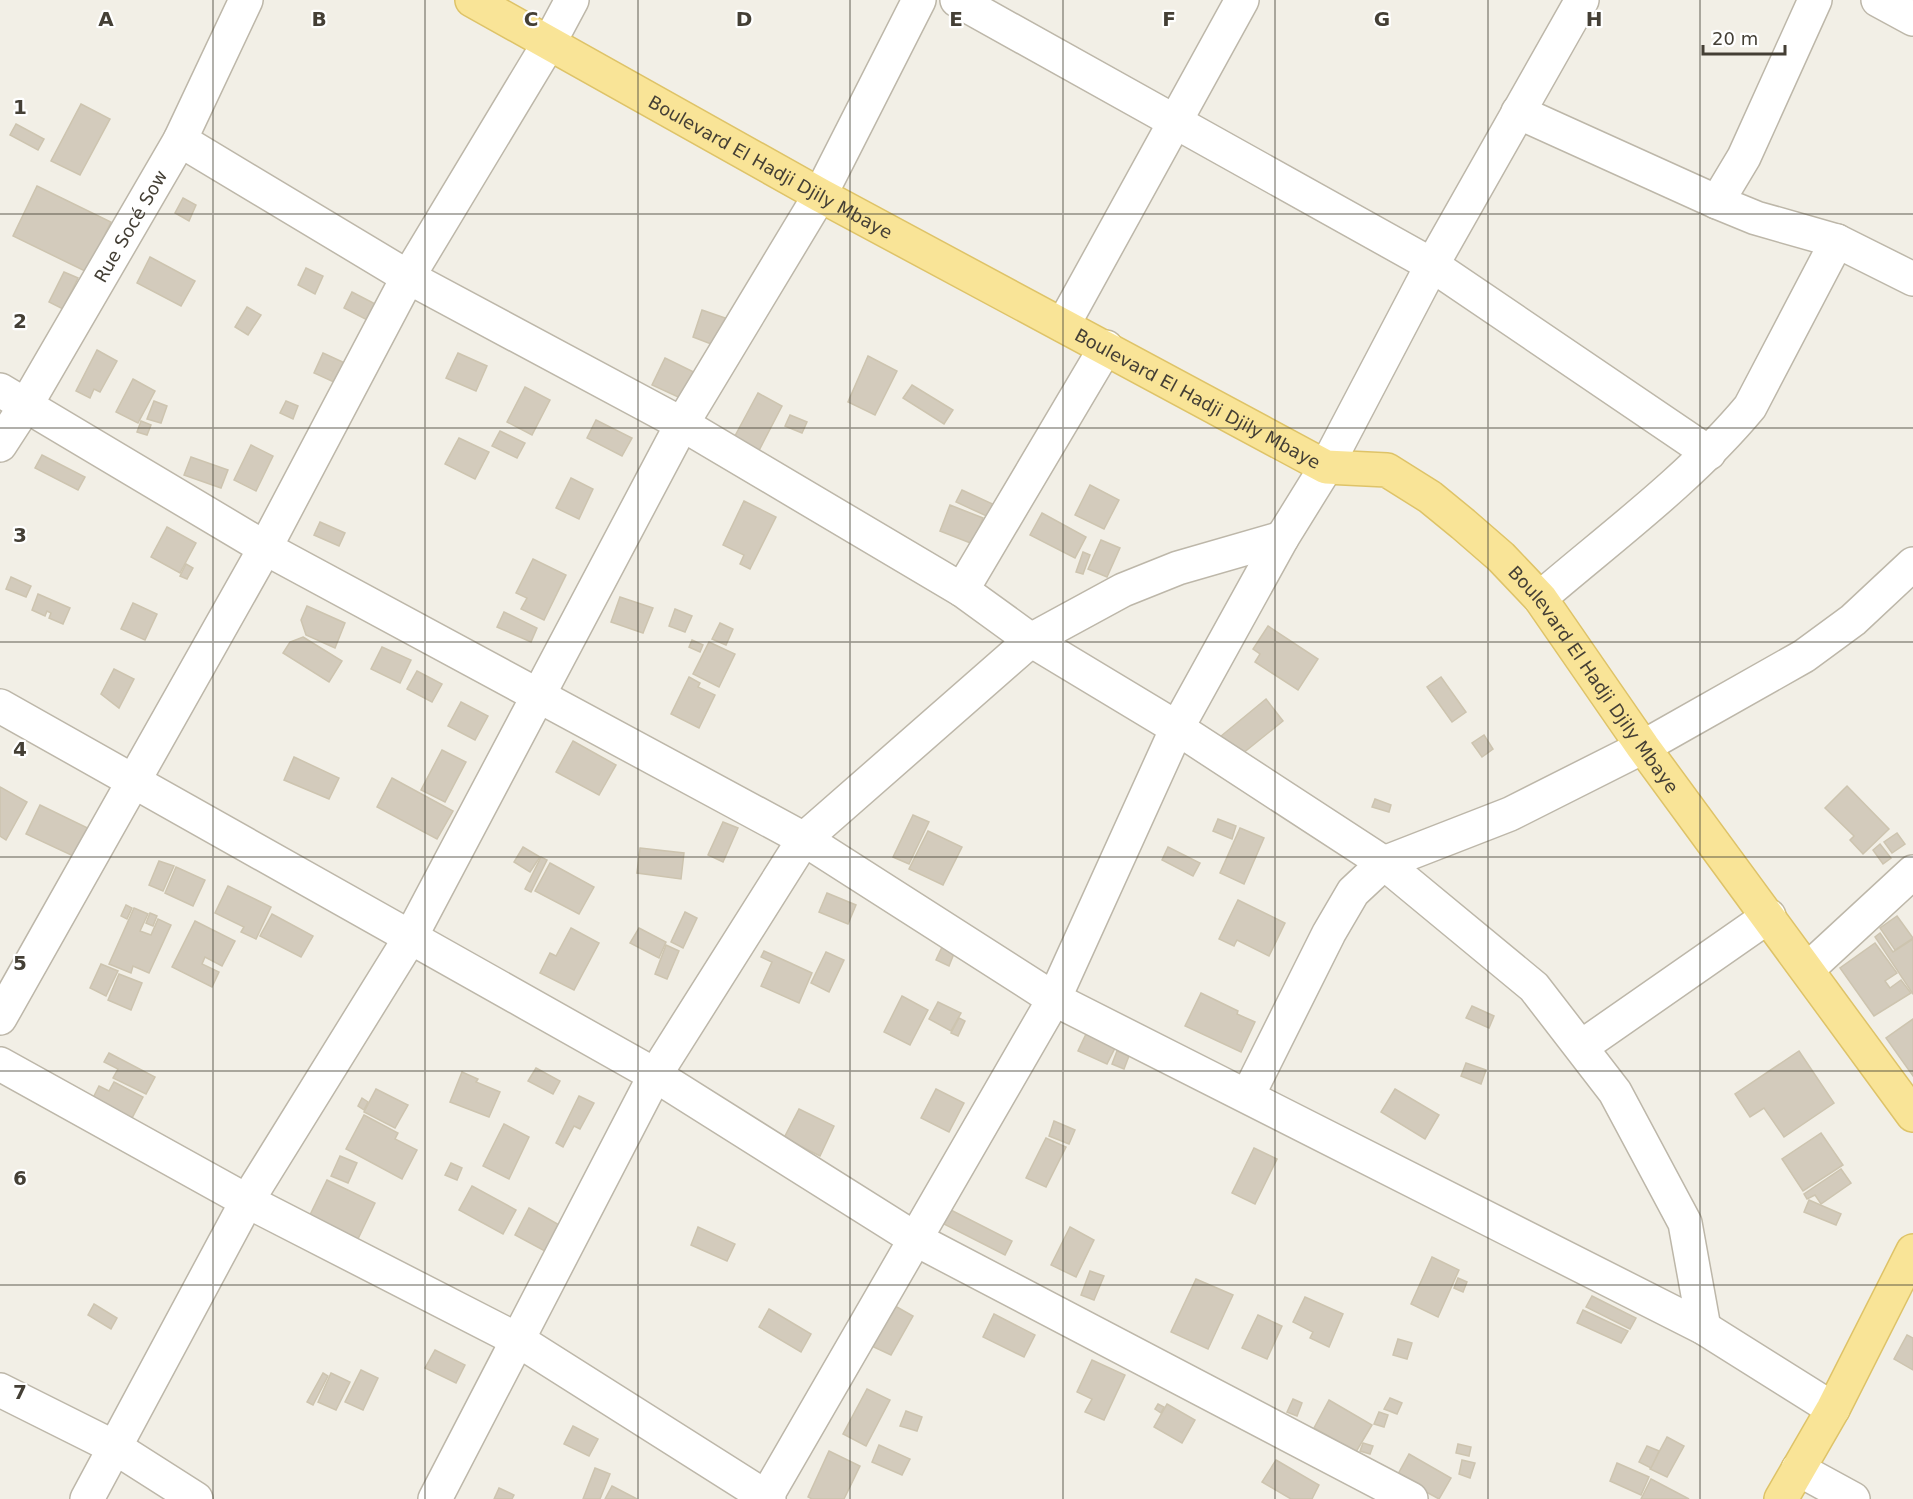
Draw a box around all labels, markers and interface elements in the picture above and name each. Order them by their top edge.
text: A [98,7,114,31]
text: B [311,7,327,31]
text: C [524,7,538,31]
text: D [736,7,752,31]
text: E [949,7,963,31]
text: F [1162,7,1176,31]
text: G [1374,7,1390,31]
text: H [1586,7,1602,31]
scale bar [1703,18,1786,56]
text: 20 m [1712,28,1758,49]
street label: Boulevard El Hadji Djily Mbaye [645,91,896,243]
text: 1 [13,95,27,119]
street label: Rue Socé Sow [89,166,171,286]
text: 2 [13,309,27,333]
street label: Boulevard El Hadji Djily Mbaye [1072,324,1324,473]
text: 3 [13,523,27,547]
street label: Boulevard El Hadji Djily Mbaye [1504,561,1683,797]
text: 4 [13,737,27,761]
text: 5 [13,951,27,975]
text: 6 [13,1166,27,1190]
text: 7 [13,1380,27,1404]

